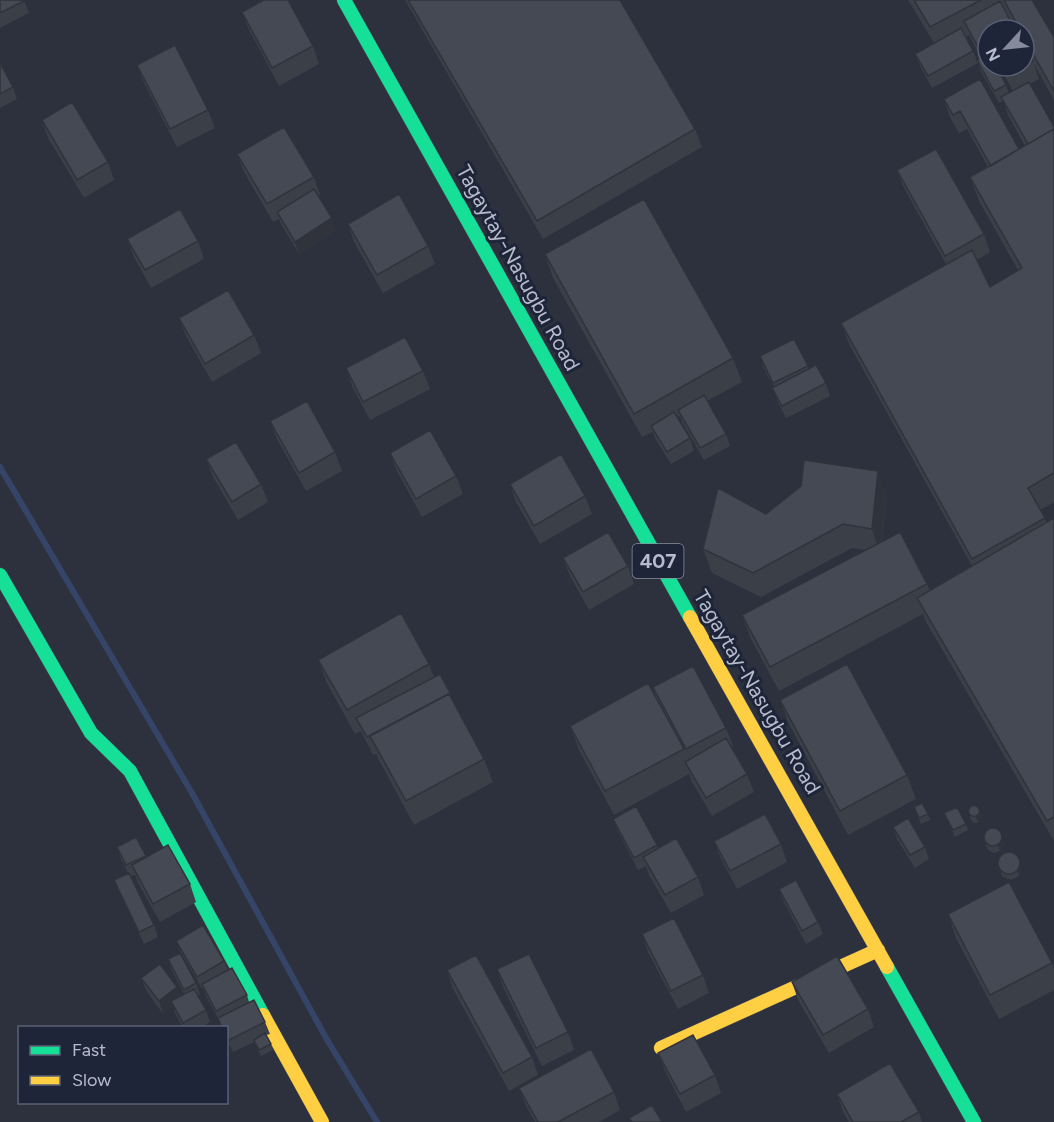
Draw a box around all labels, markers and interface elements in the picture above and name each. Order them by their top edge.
north arrow [976,18,1036,78]
text: N [982,45,1004,64]
street label: Tagaytay-Nasugbu Road [451,160,585,375]
road number: 407 [632,544,684,578]
street label: Tagaytay-Nasugbu Road [689,585,826,798]
legend [18,1026,228,1104]
text: Fast [72,1039,106,1061]
text: Slow [72,1069,111,1091]

